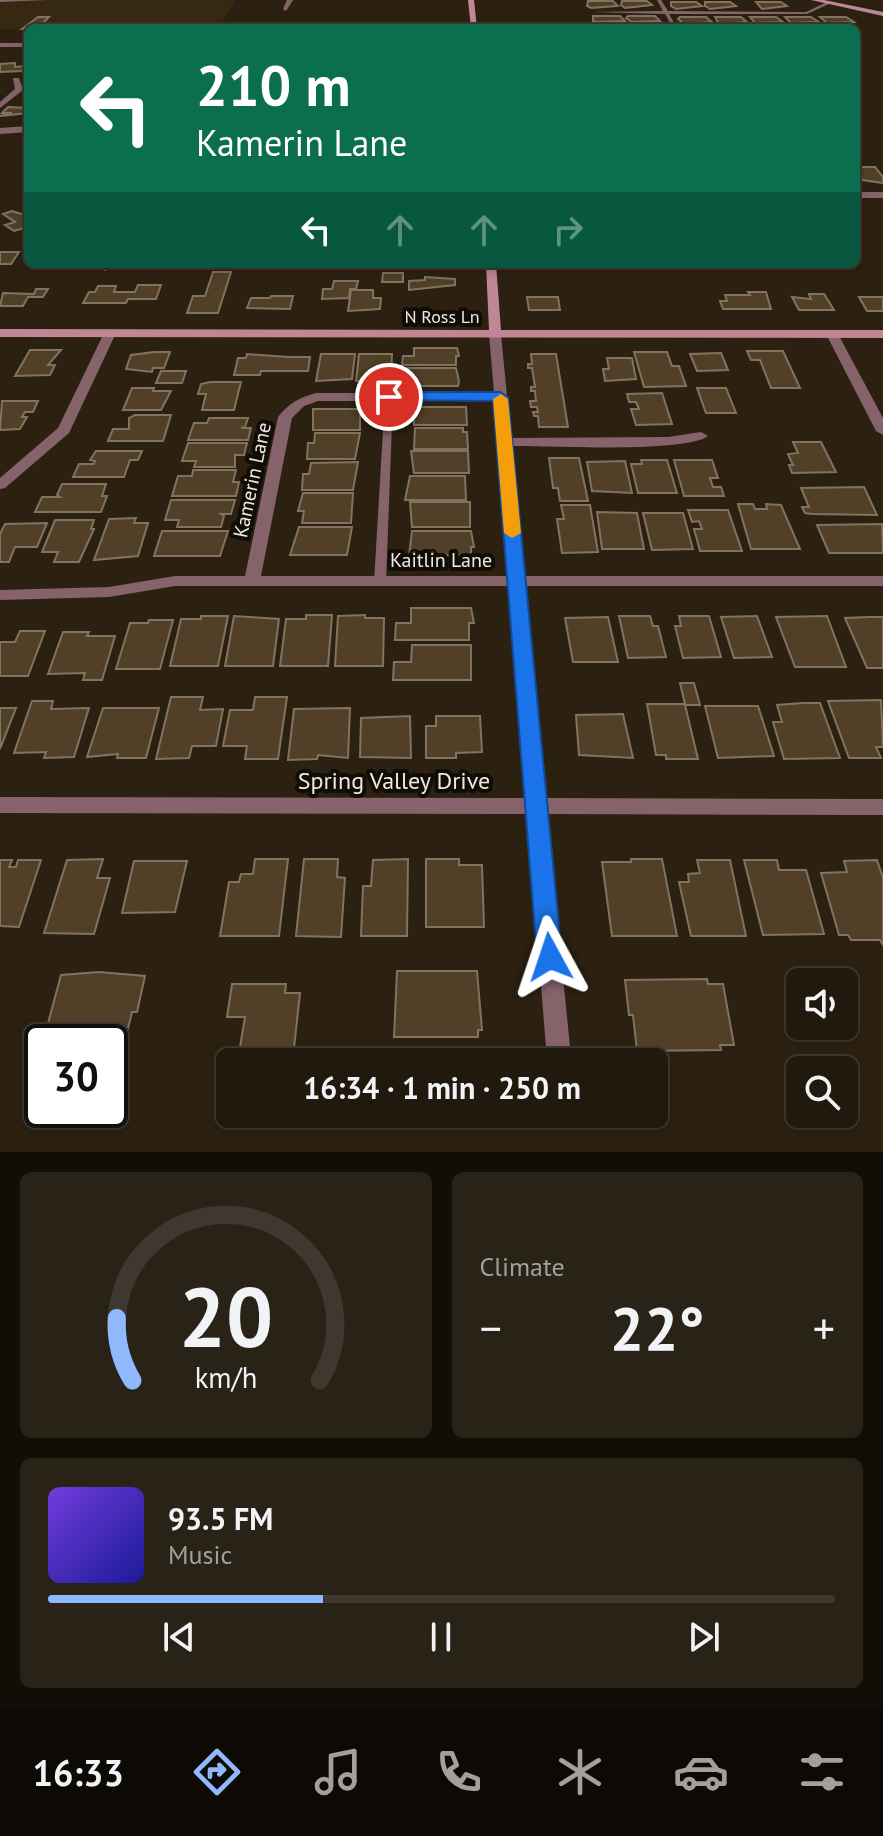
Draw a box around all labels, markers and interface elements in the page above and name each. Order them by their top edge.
text: 210 m [196,49,351,121]
icon: left [64,56,168,160]
text: Kamerin Lane [196,119,407,166]
icon: left [294,208,338,252]
icon: ahead [378,208,422,252]
icon: ahead [462,208,506,252]
icon: right [546,208,590,252]
street label: N Ross Ln [404,305,480,328]
pin [355,363,423,431]
icon: arrive [367,375,411,419]
street label: Kamerin Lane [227,420,277,540]
street label: Kaitlin Lane [390,547,492,573]
street label: Spring Valley Drive [298,765,490,796]
position arrow [508,915,592,999]
map controls [786,968,858,1128]
button: sound [786,968,858,1040]
speed limit sign: 30 [24,1024,128,1128]
button: search [786,1056,858,1128]
text: 16:34 · 1 min · 250 m [303,1068,581,1107]
text: Climate [480,1250,565,1283]
text: 20 [179,1262,273,1370]
text: 22° [610,1289,704,1367]
text: − [480,1299,502,1356]
text: + [813,1299,835,1356]
text: km/h [194,1359,257,1396]
text: 93.5 FM [168,1499,273,1538]
text: Music [168,1538,232,1571]
icon: previous [157,1615,201,1659]
icon: pause [419,1615,463,1659]
icon: next [682,1615,726,1659]
icon: directions [189,1744,245,1800]
icon: music [310,1744,366,1800]
icon: phone [431,1744,487,1800]
icon: climate [552,1744,608,1800]
icon: car [673,1744,729,1800]
icon: filters [794,1744,850,1800]
text: 16:33 [33,1749,124,1796]

